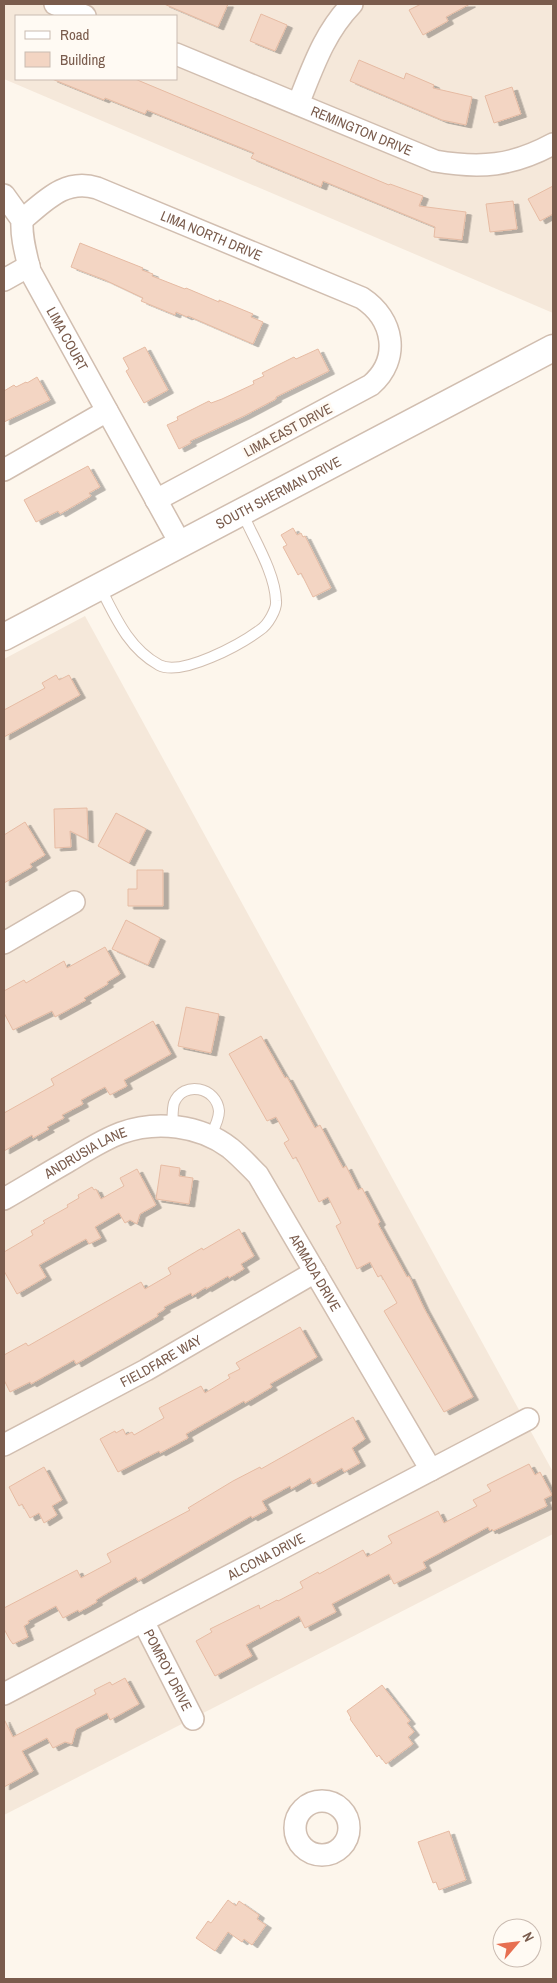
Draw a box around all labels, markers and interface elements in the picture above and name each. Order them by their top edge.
legend [15,15,178,80]
text: Road [60,24,89,45]
text: Building [60,49,105,70]
street label: REMINGTON DRIVE [308,102,415,160]
street label: LIMA NORTH DRIVE [158,206,265,265]
street label: LIMA COURT [43,304,92,374]
street label: LIMA EAST DRIVE [241,399,335,461]
street label: SOUTH SHERMAN DRIVE [213,452,344,533]
street label: ANDRUSIA LANE [40,1123,129,1183]
street label: ARMADA DRIVE [285,1230,345,1315]
street label: FIELDFARE WAY [117,1331,205,1391]
street label: ALCONA DRIVE [223,1529,308,1585]
street label: POMROY DRIVE [140,1626,196,1714]
north arrow [492,1918,542,1968]
text: N [519,1929,538,1945]

